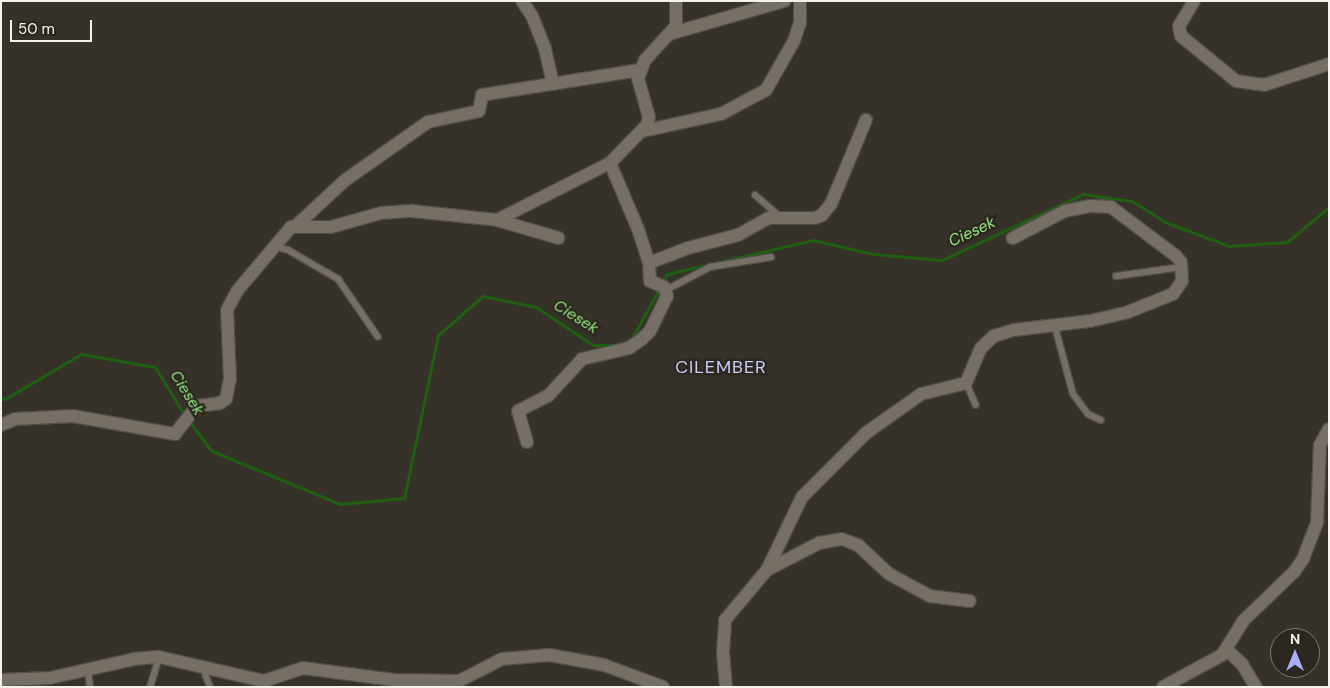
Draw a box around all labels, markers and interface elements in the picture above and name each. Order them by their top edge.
scale bar [12,10,95,42]
text: 50 m [18,19,55,39]
water label: Ciesek [945,213,999,251]
water label: Ciesek [550,296,602,338]
district label: CILEMBER [674,356,768,378]
water label: Ciesek [166,367,208,419]
north arrow [1270,628,1320,678]
text: N [1290,630,1300,648]

